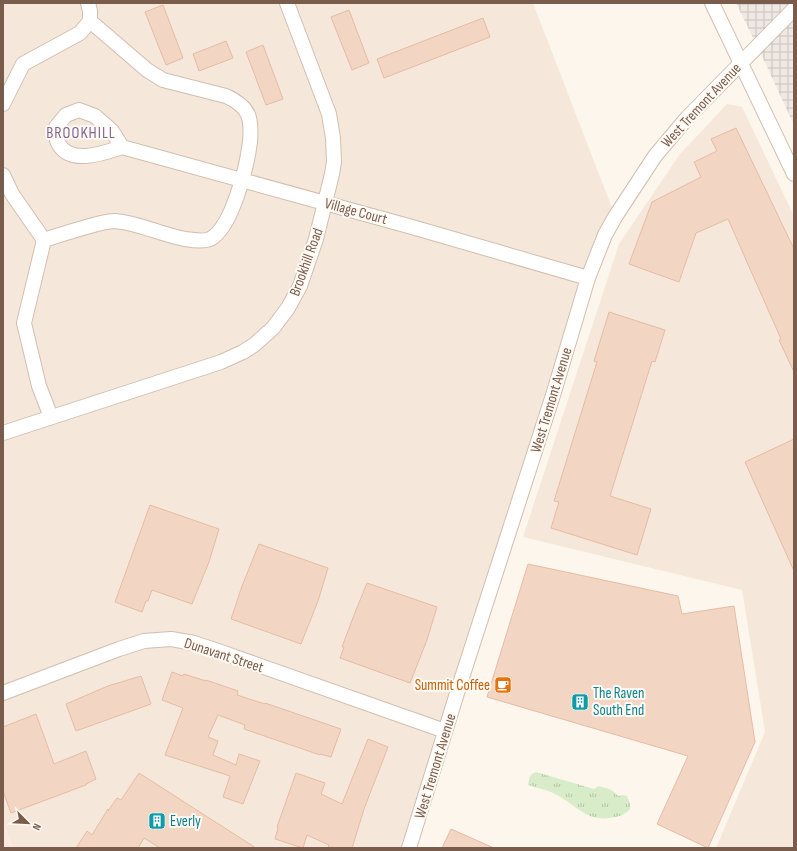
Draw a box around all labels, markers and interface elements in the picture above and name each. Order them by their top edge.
street label: West Tremont Avenue [657,59,745,152]
district label: BROOKHILL [46,124,116,143]
street label: Village Court [323,194,390,229]
street label: Brookhill Road [285,226,328,299]
street label: West Tremont Avenue [526,345,576,455]
street label: Dunavant Street [182,634,266,677]
cafe icon: Summit Coffee [493,675,513,695]
place label: Summit Coffee [415,676,490,695]
place label: The Raven South End [593,684,644,720]
building icon: The Raven South End [570,692,590,712]
street label: West Tremont Avenue [410,711,460,821]
north arrow [8,803,48,843]
building icon: Everly [147,811,167,831]
place label: Everly [170,812,201,831]
text: N [29,822,44,832]

